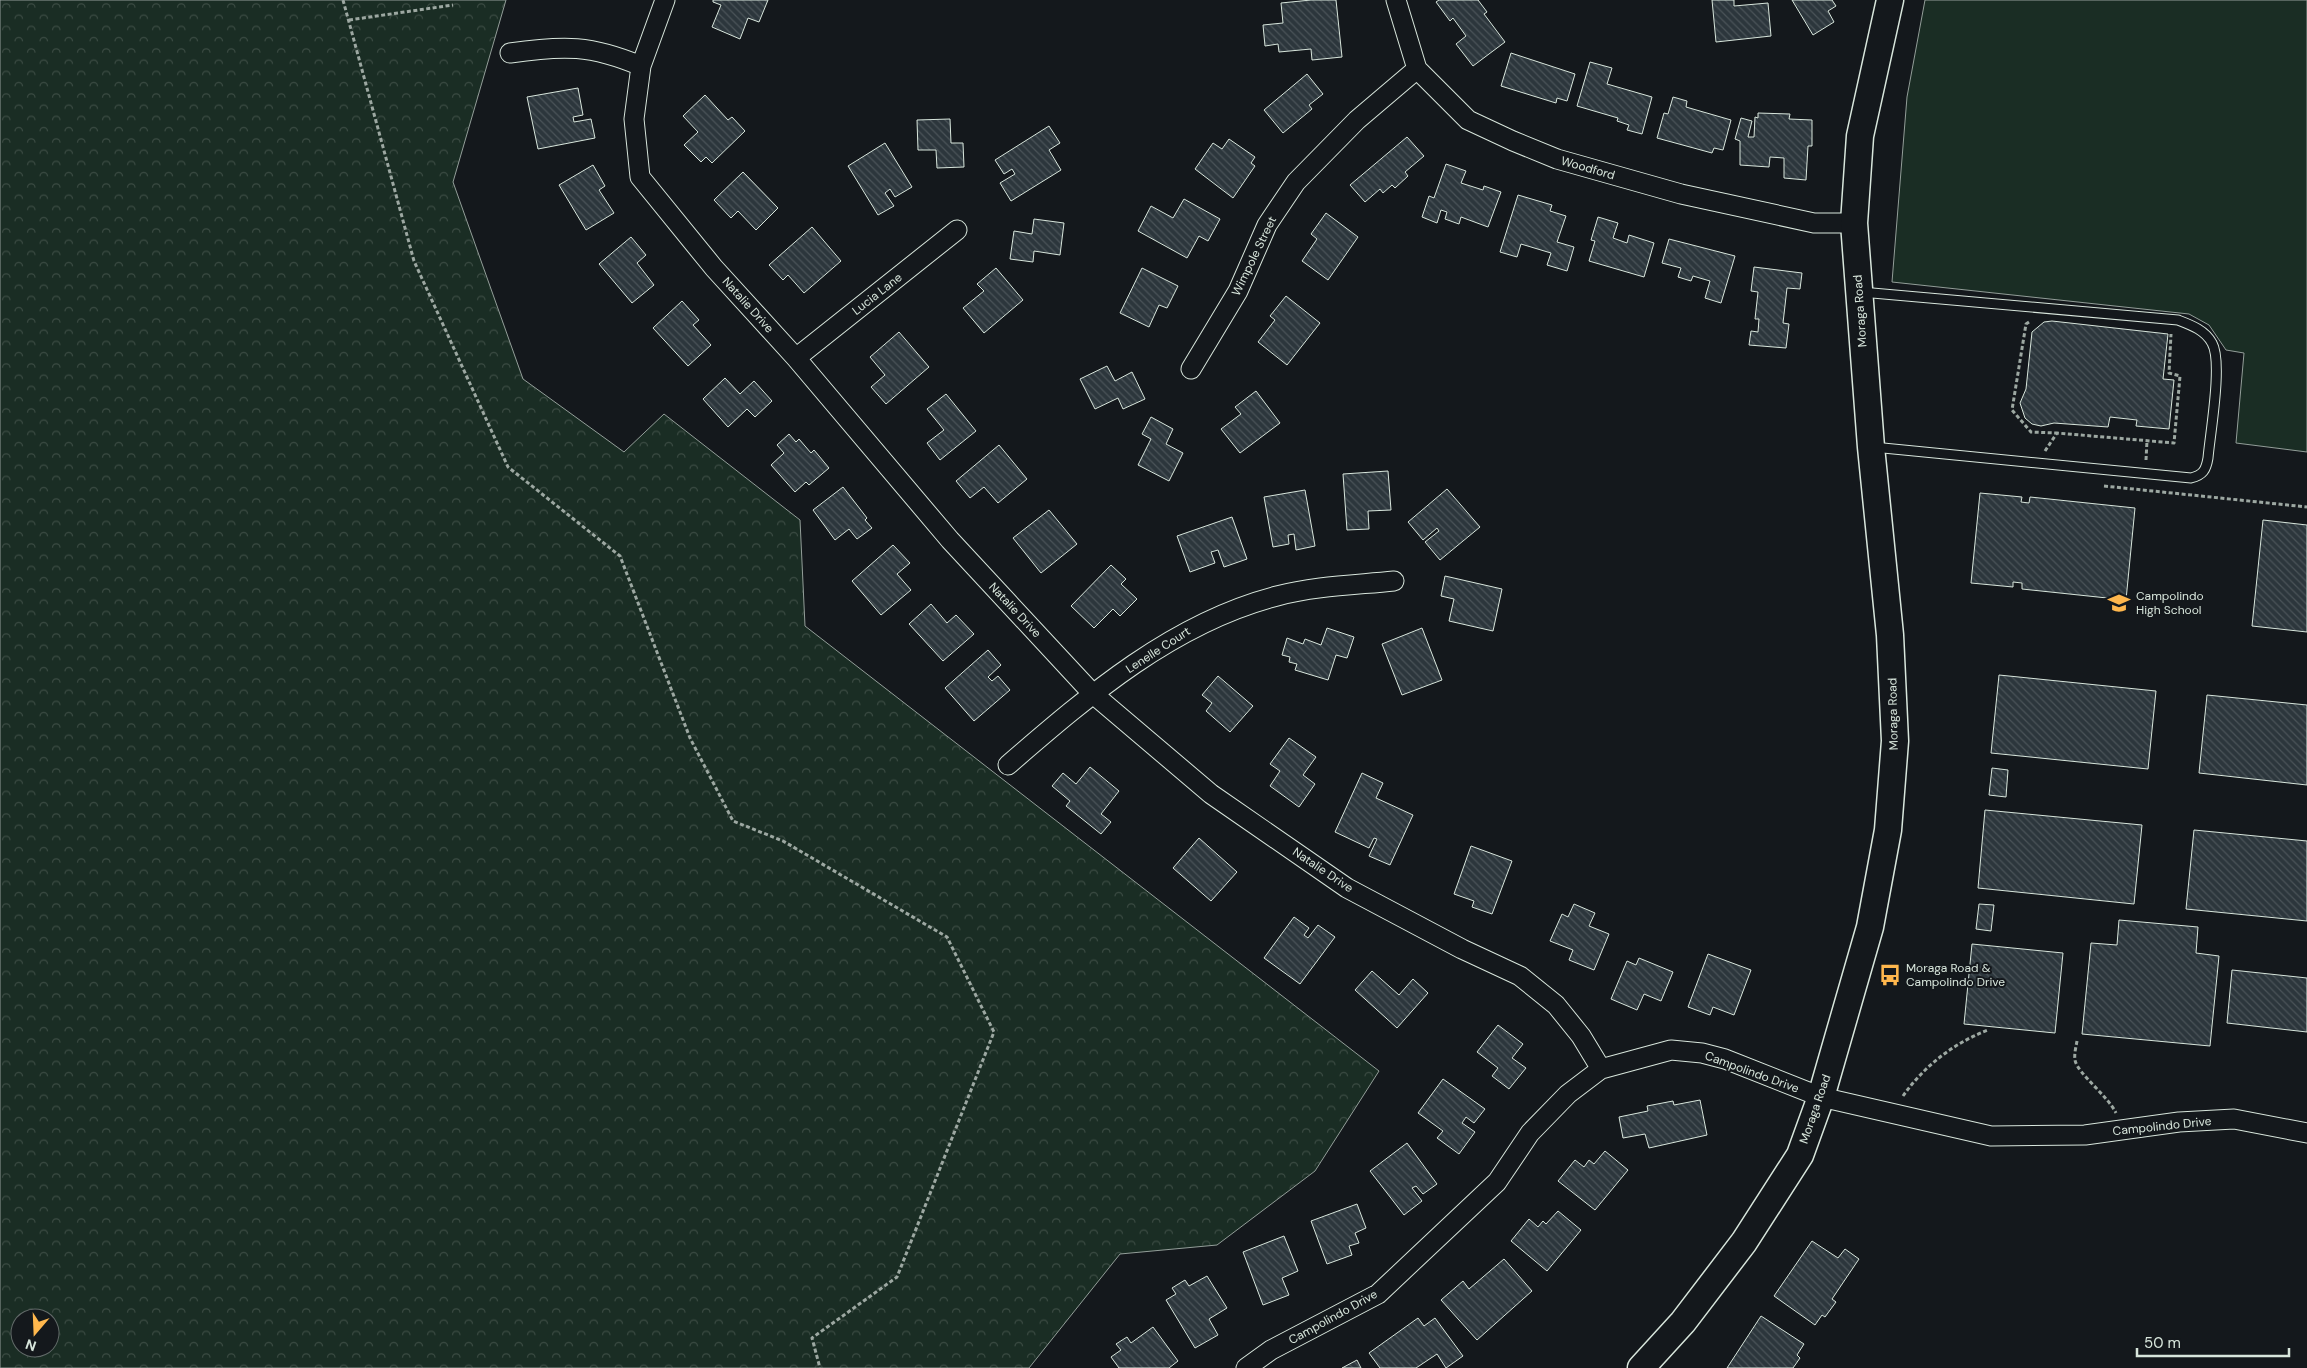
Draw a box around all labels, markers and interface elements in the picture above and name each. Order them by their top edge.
street label: Woodford [1559,153,1617,183]
street label: Wimpole Street [1228,213,1280,298]
street label: Lucia Lane [849,269,905,319]
street label: Natalie Drive [719,274,777,336]
street label: Moraga Road [1849,274,1871,348]
street label: Natalie Drive [985,579,1045,641]
place label: Campolindo High School [2136,588,2204,618]
school or university icon: Campolindo High School [2106,590,2132,616]
street label: Lenelle Court [1123,623,1194,677]
street label: Moraga Road [1884,678,1902,750]
street label: Natalie Drive [1290,844,1357,896]
place label: Moraga Road & Campolindo Drive [1906,960,2005,990]
bus stop icon: Moraga Road & Campolindo Drive [1877,962,1903,988]
street label: Campolindo Drive [1703,1048,1801,1097]
street label: Moraga Road [1796,1072,1834,1146]
street label: Campolindo Drive [2112,1113,2212,1139]
street label: Campolindo Drive [1286,1286,1380,1348]
north arrow [10,1308,60,1358]
scale bar [2137,1326,2290,1358]
text: 50 m [2144,1333,2181,1353]
text: N [23,1335,39,1355]

